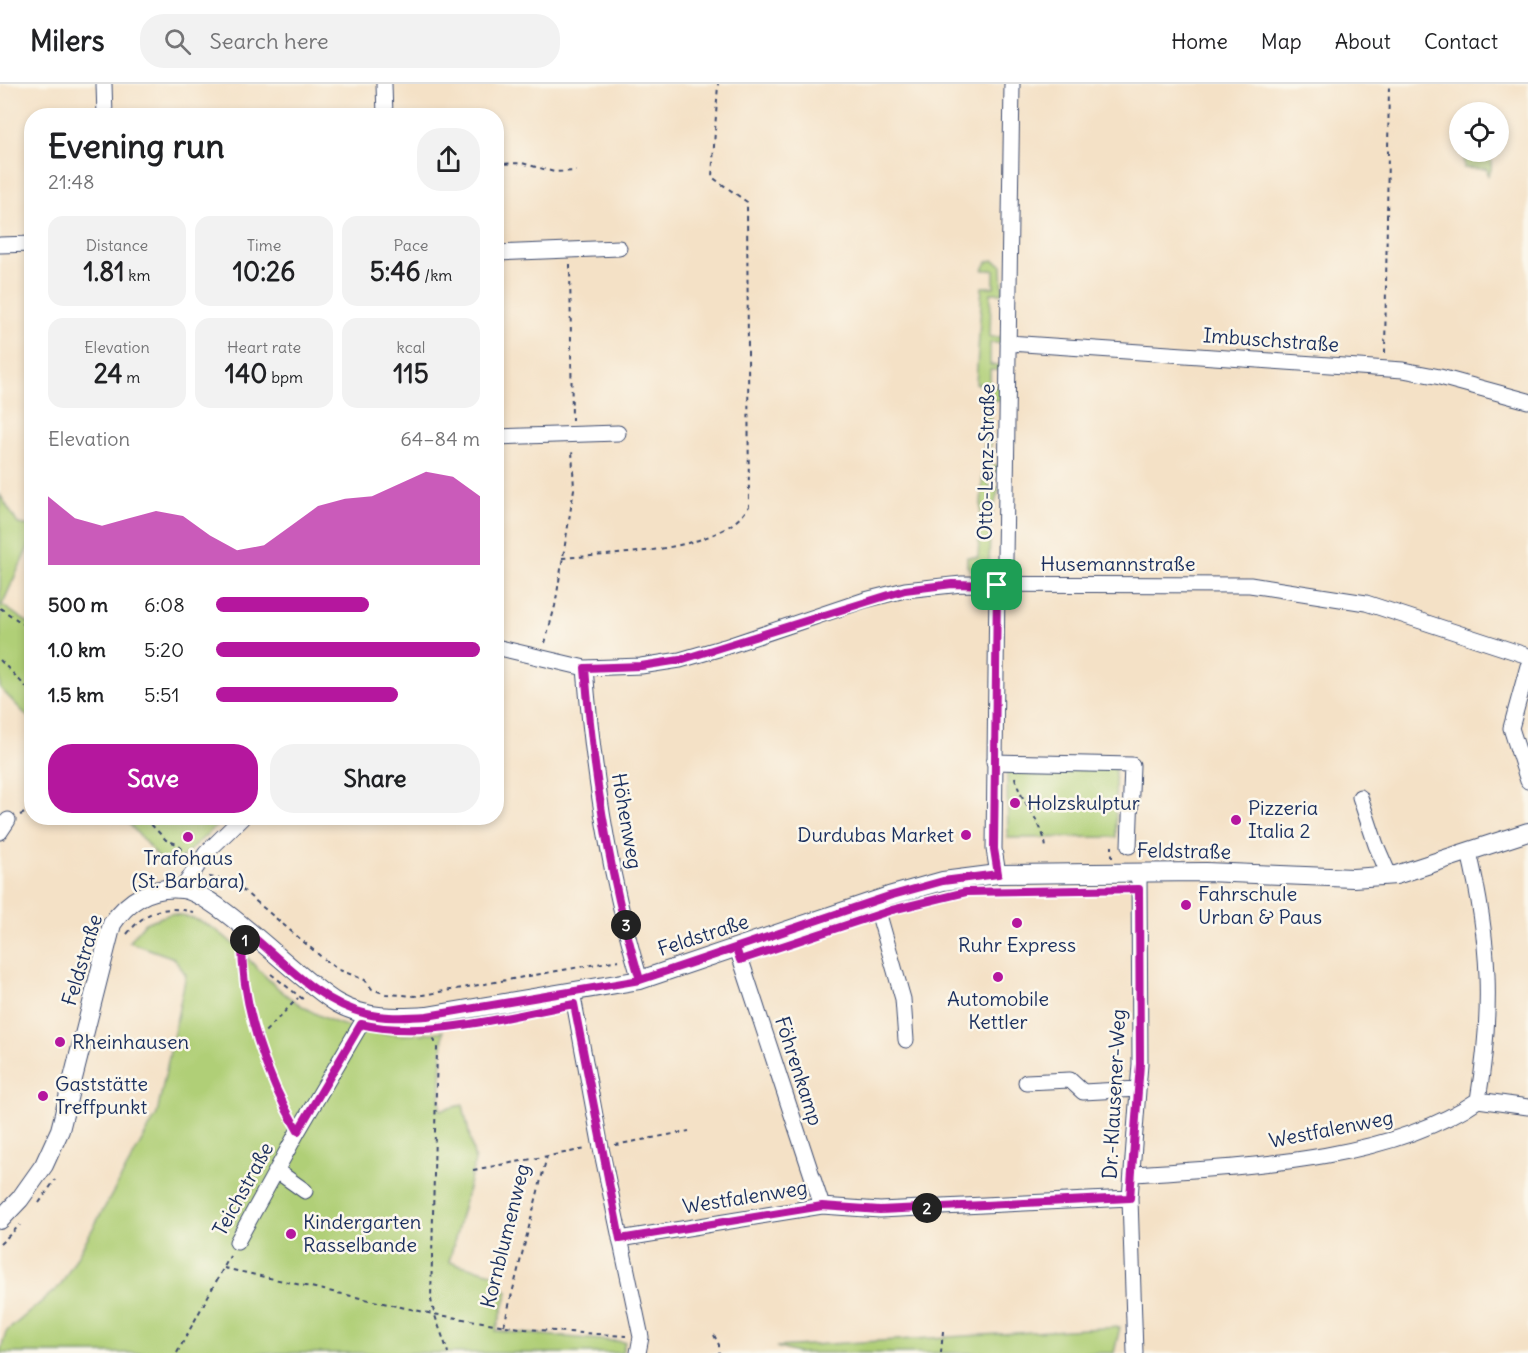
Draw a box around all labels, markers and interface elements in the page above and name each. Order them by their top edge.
search box [140,14,560,68]
text: Milers [30,23,104,59]
icon: search [161,25,194,58]
text: Search here [209,27,329,55]
text: Home [1171,28,1228,55]
text: Map [1261,28,1302,55]
text: About [1335,28,1391,55]
text: Contact [1424,28,1498,55]
map controls [1449,102,1509,162]
button: locate [1449,102,1509,162]
text: Evening run [48,125,224,167]
button: share [417,128,480,191]
text: 21:48 [48,169,95,194]
text: Distance [86,235,148,255]
text: Time [247,235,281,255]
text: Pace [394,235,428,255]
text: 1.81 [83,255,125,288]
text: 10:26 [233,255,295,288]
text: 5:46 [370,255,421,288]
text: km [125,265,151,285]
text: /km [421,265,452,285]
street label: Imbuschstraße [1202,322,1340,357]
text: Elevation [84,337,150,357]
text: Heart rate [227,337,301,357]
text: kcal [397,337,425,357]
text: 24 [94,357,123,390]
text: 140 [225,357,267,390]
text: 115 [393,357,429,390]
text: m [123,367,140,387]
text: bpm [267,367,303,387]
street label: Otto-Lenz-Straße [972,383,999,541]
text: Elevation [48,426,130,451]
text: 64–84 m [400,426,480,451]
street label: Husemannstraße [1041,551,1195,576]
pin [971,559,1022,610]
icon: arrive [980,568,1013,601]
text: 500 m [48,592,108,617]
text: 6:08 [144,592,185,617]
text: 1.0 km [48,637,106,662]
text: 5:20 [144,637,184,662]
text: 1.5 km [48,682,104,707]
text: 5:51 [144,682,179,707]
button: Save [48,744,258,813]
button: Share [270,744,480,813]
street label: Höhenweg [607,771,648,871]
place label: Holzskulptur [1027,790,1140,815]
place label: Pizzeria Italia 2 [1248,795,1318,843]
marker: Holzskulptur [1008,796,1022,810]
marker: Pizzeria Italia 2 [1229,813,1243,827]
place label: Durdubas Market [797,822,954,847]
marker: Durdubas Market [959,828,973,842]
marker: Trafohaus (St. Barbara) [181,830,195,844]
street label: Feldstraße [1137,837,1231,864]
place label: Trafohaus (St. Barbara) [132,845,244,893]
place label: Fahrschule Urban & Paus [1198,881,1322,929]
marker: Fahrschule Urban & Paus [1179,898,1193,912]
street label: Feldstraße [654,908,751,961]
pin: 3 [611,910,641,940]
street label: Feldstraße [56,911,107,1009]
text: 3 [621,915,631,935]
marker: Ruhr Express [1010,916,1024,930]
pin: 1 [230,925,260,955]
text: 1 [242,930,248,950]
place label: Ruhr Express [958,932,1076,957]
marker: Automobile Kettler [991,970,1005,984]
place label: Automobile Kettler [947,986,1049,1034]
street label: Dr.-Klausener-Weg [1097,1008,1130,1180]
street label: Föhrenkamp [770,1013,829,1129]
place label: Rheinhausen [72,1029,189,1054]
marker: Rheinhausen [53,1035,67,1049]
place label: Gaststätte Treffpunkt [55,1071,148,1119]
marker: Gaststätte Treffpunkt [36,1089,50,1103]
street label: Westfalenweg [1267,1104,1395,1153]
street label: Teichstraße [207,1138,278,1240]
street label: Kornblumenweg [475,1161,535,1311]
street label: Westfalenweg [681,1174,809,1219]
pin: 2 [912,1193,942,1223]
text: 2 [923,1198,931,1218]
place label: Kindergarten Rasselbande [303,1209,421,1257]
marker: Kindergarten Rasselbande [284,1227,298,1241]

